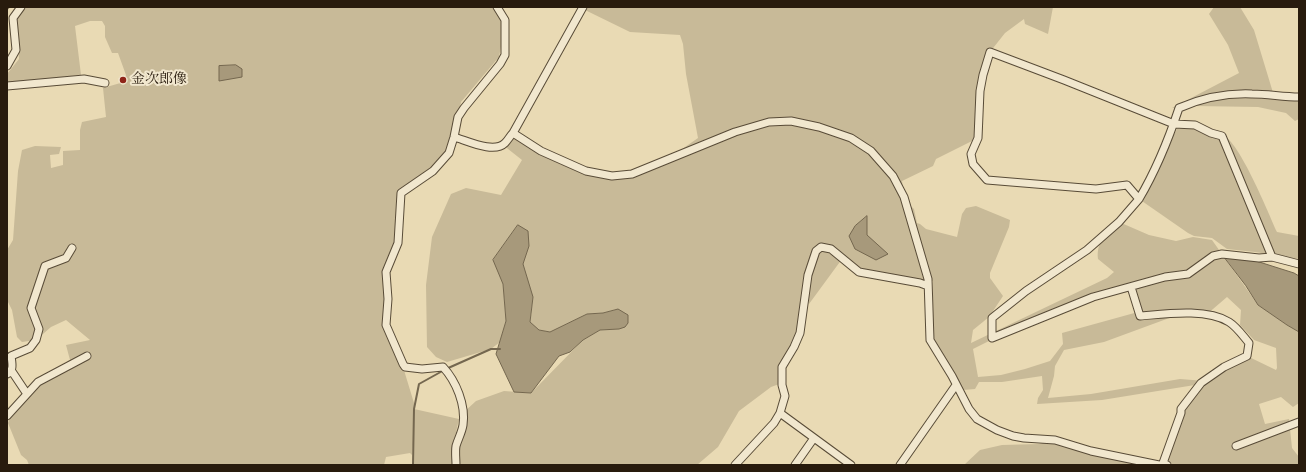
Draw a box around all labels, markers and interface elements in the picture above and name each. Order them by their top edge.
place label: 金次郎像 [131,72,187,88]
marker: 金次郎像 [118,75,128,85]

